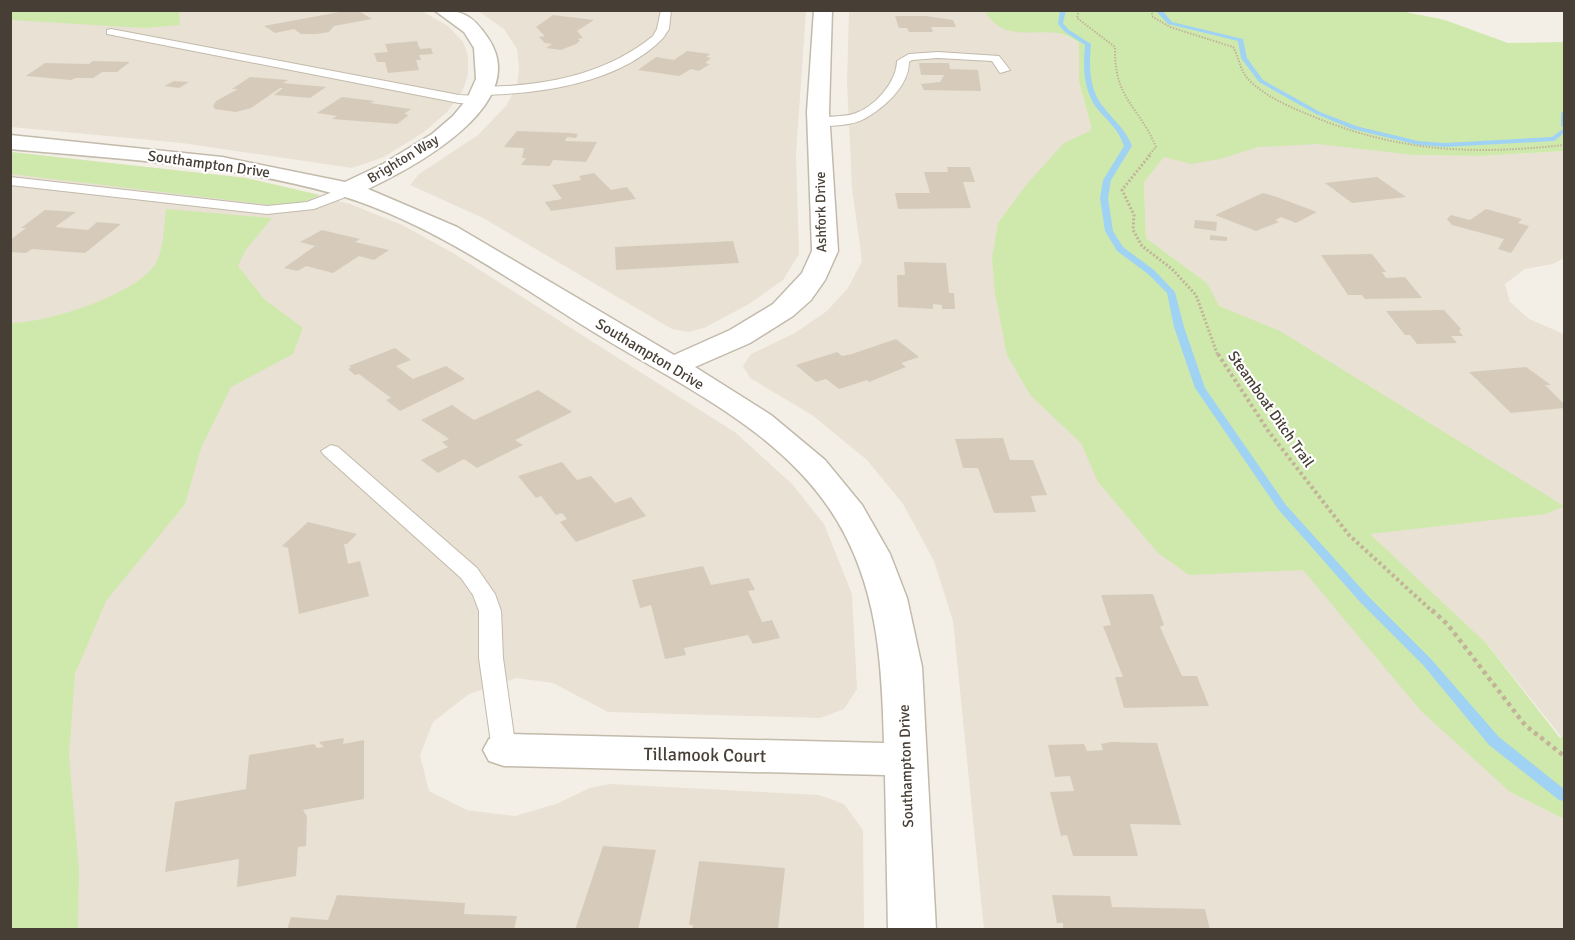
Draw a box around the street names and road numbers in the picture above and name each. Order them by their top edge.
street label: Brighton Way [364,131,442,187]
street label: Southampton Drive [147,147,271,181]
street label: Ashfork Drive [812,171,830,253]
street label: Southampton Drive [593,315,707,393]
street label: Steamboat Ditch Trail [1224,347,1318,471]
street label: Southampton Drive [895,704,917,828]
street label: Tillamook Court [644,743,766,767]

